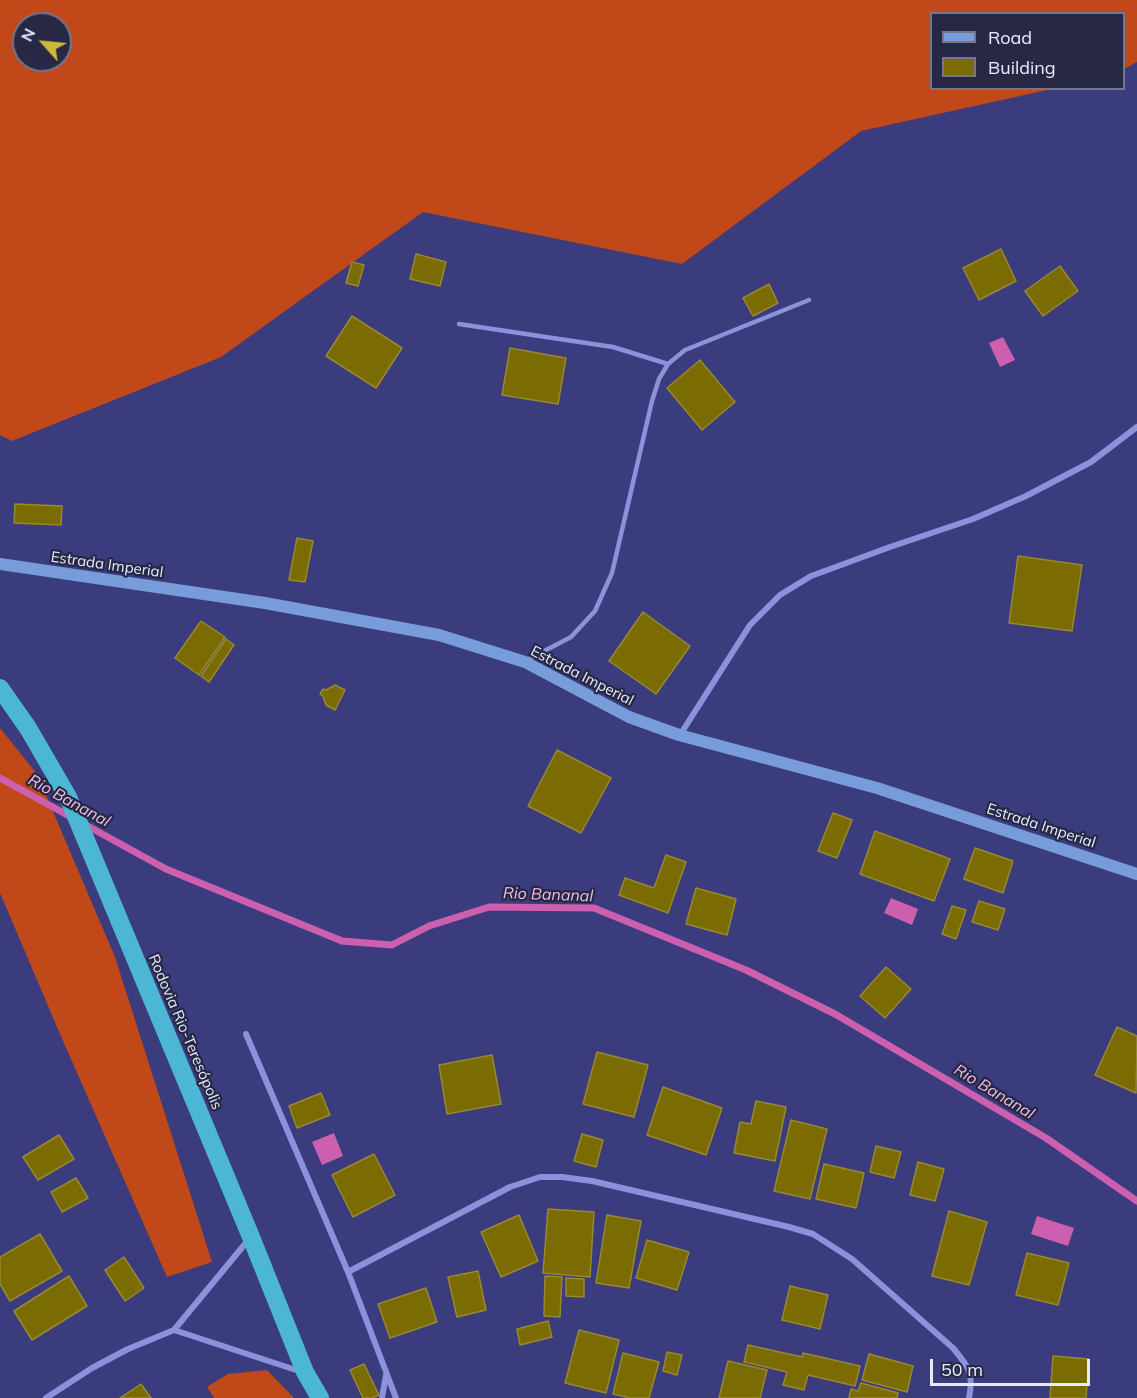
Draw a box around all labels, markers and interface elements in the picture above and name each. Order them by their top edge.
north arrow [12,12,72,72]
legend [930,12,1125,90]
text: N [16,25,39,45]
text: Road [988,26,1032,49]
text: Building [988,56,1056,79]
street label: Estrada Imperial [50,548,164,582]
street label: Estrada Imperial [527,642,637,710]
water label: Rio Bananal [25,771,113,831]
street label: Estrada Imperial [984,800,1098,852]
water label: Rio Bananal [502,884,594,906]
street label: Rodovia Rio-Teresópolis [144,952,226,1112]
water label: Rio Bananal [950,1060,1038,1124]
scale bar [933,1347,1094,1385]
text: 50 m [941,1358,983,1381]

